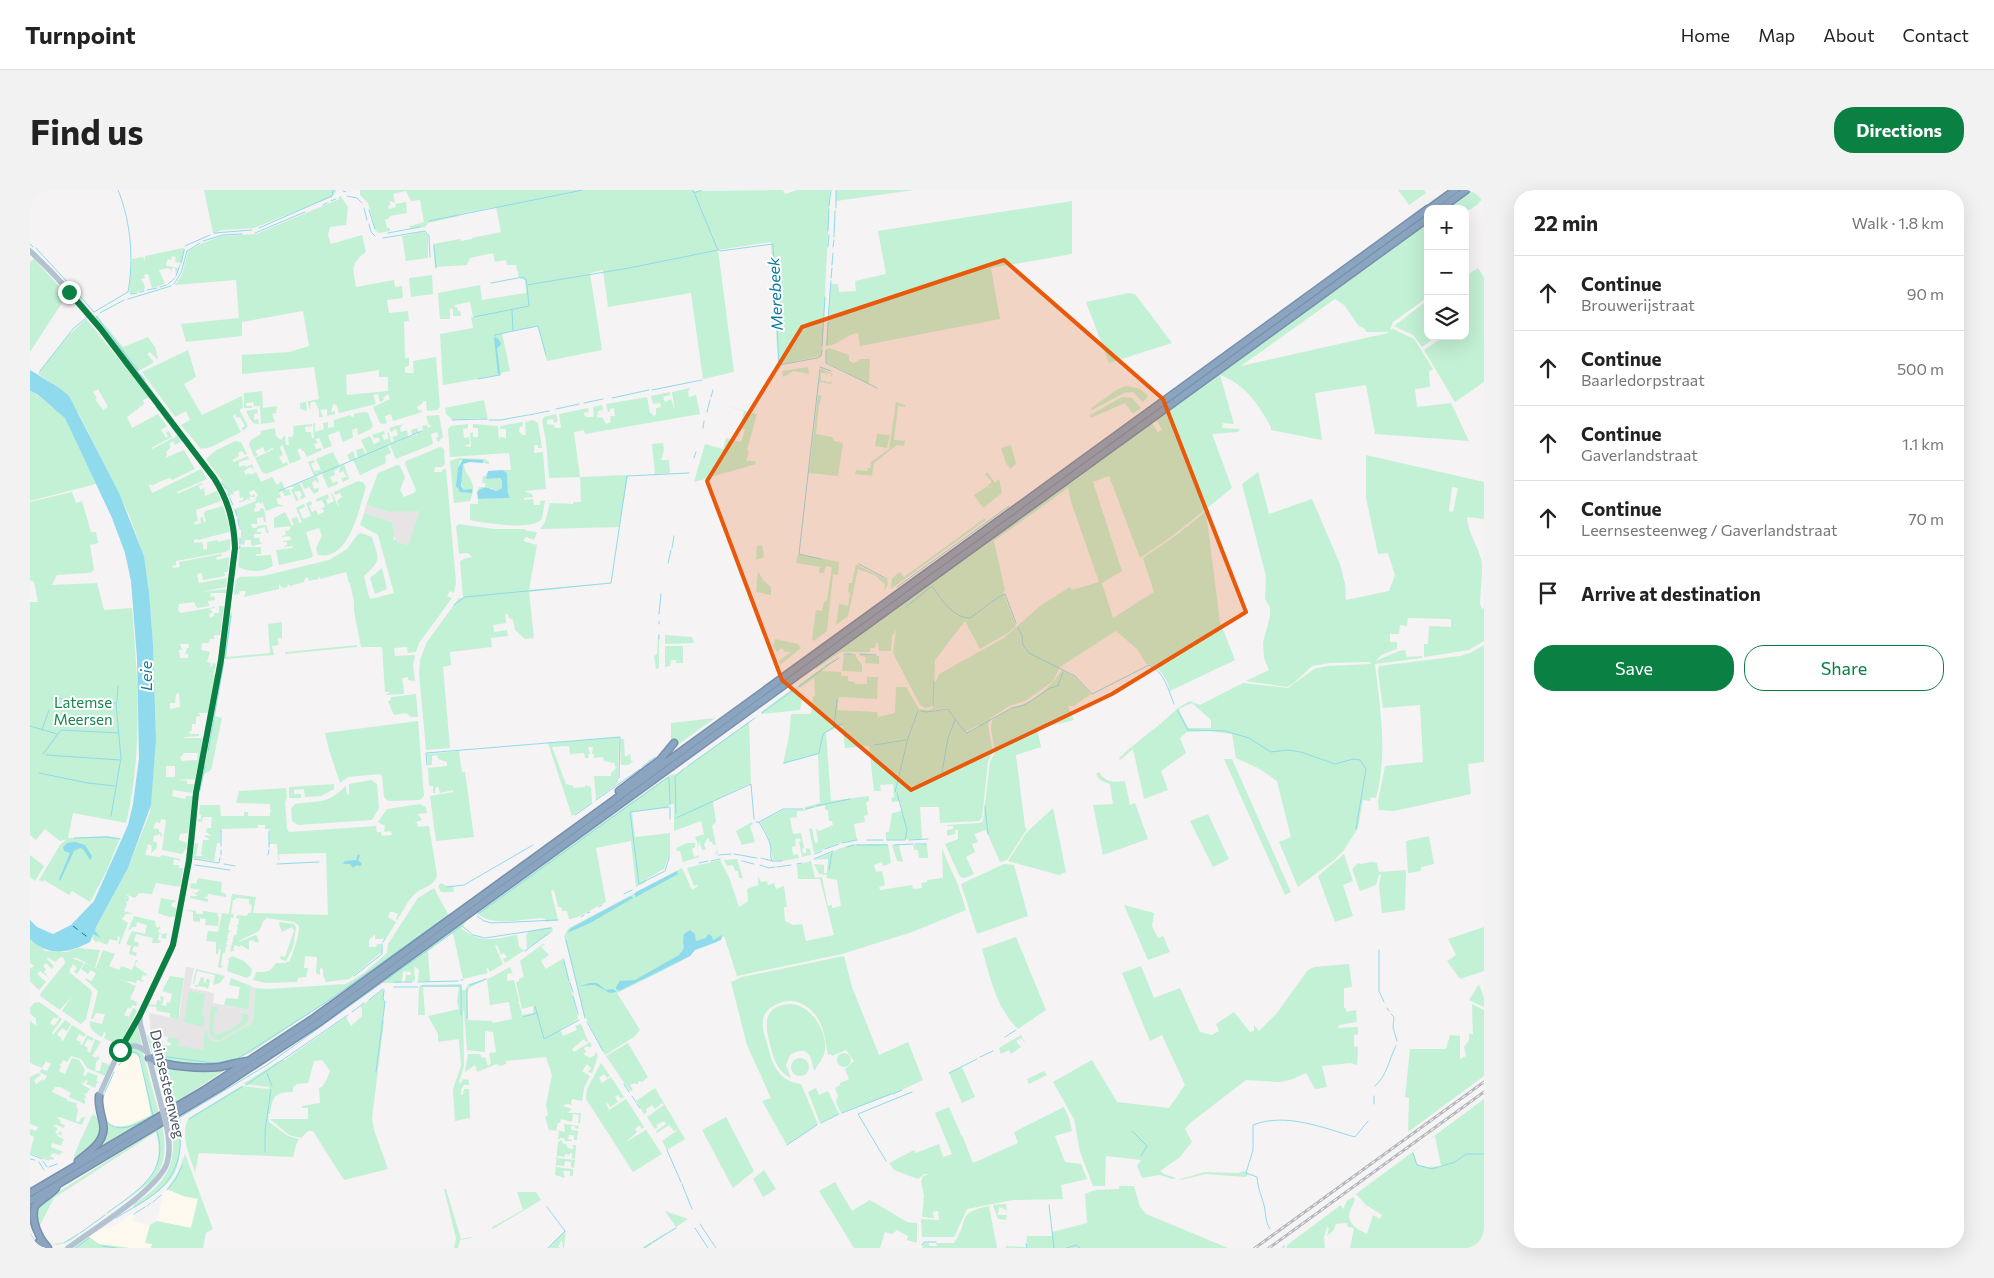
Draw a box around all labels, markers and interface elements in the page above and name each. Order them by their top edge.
text: Turnpoint [25,20,136,49]
text: Home [1681,24,1730,46]
text: Map [1758,24,1795,46]
text: About [1823,24,1875,46]
text: Contact [1903,24,1969,46]
button: Directions [1834,107,1964,153]
text: Find us [30,109,144,152]
map controls [1424,205,1469,340]
button: + [1424,205,1469,250]
text: 22 min [1534,210,1598,235]
text: Walk · 1.8 km [1852,213,1944,232]
button: − [1424,250,1469,295]
water label: Merebeek [763,257,786,331]
text: Continue [1581,272,1661,295]
icon: ahead [1534,279,1562,307]
route end [58,281,81,304]
text: 90 m [1907,284,1944,303]
button: layers [1424,295,1469,340]
text: Brouwerijstraat [1581,295,1695,314]
text: Continue [1581,347,1661,370]
icon: ahead [1534,354,1562,382]
text: 500 m [1897,359,1944,378]
text: Baarledorpstraat [1581,370,1705,389]
text: Continue [1581,422,1661,445]
icon: ahead [1534,429,1562,457]
text: 1.1 km [1902,434,1944,453]
text: Gaverlandstraat [1581,445,1698,464]
text: Continue [1581,497,1661,520]
icon: ahead [1534,504,1562,532]
text: 70 m [1908,509,1944,528]
text: Leernsesteenweg / Gaverlandstraat [1581,520,1838,539]
icon: arrive [1534,579,1562,607]
text: Arrive at destination [1581,582,1761,605]
button: Save [1534,645,1734,691]
button: Share [1744,645,1944,691]
water label: Leie [136,660,155,691]
park label: Latemse Meersen [53,693,113,728]
street label: Deinsesteenweg [147,1028,189,1140]
route start [109,1039,132,1062]

